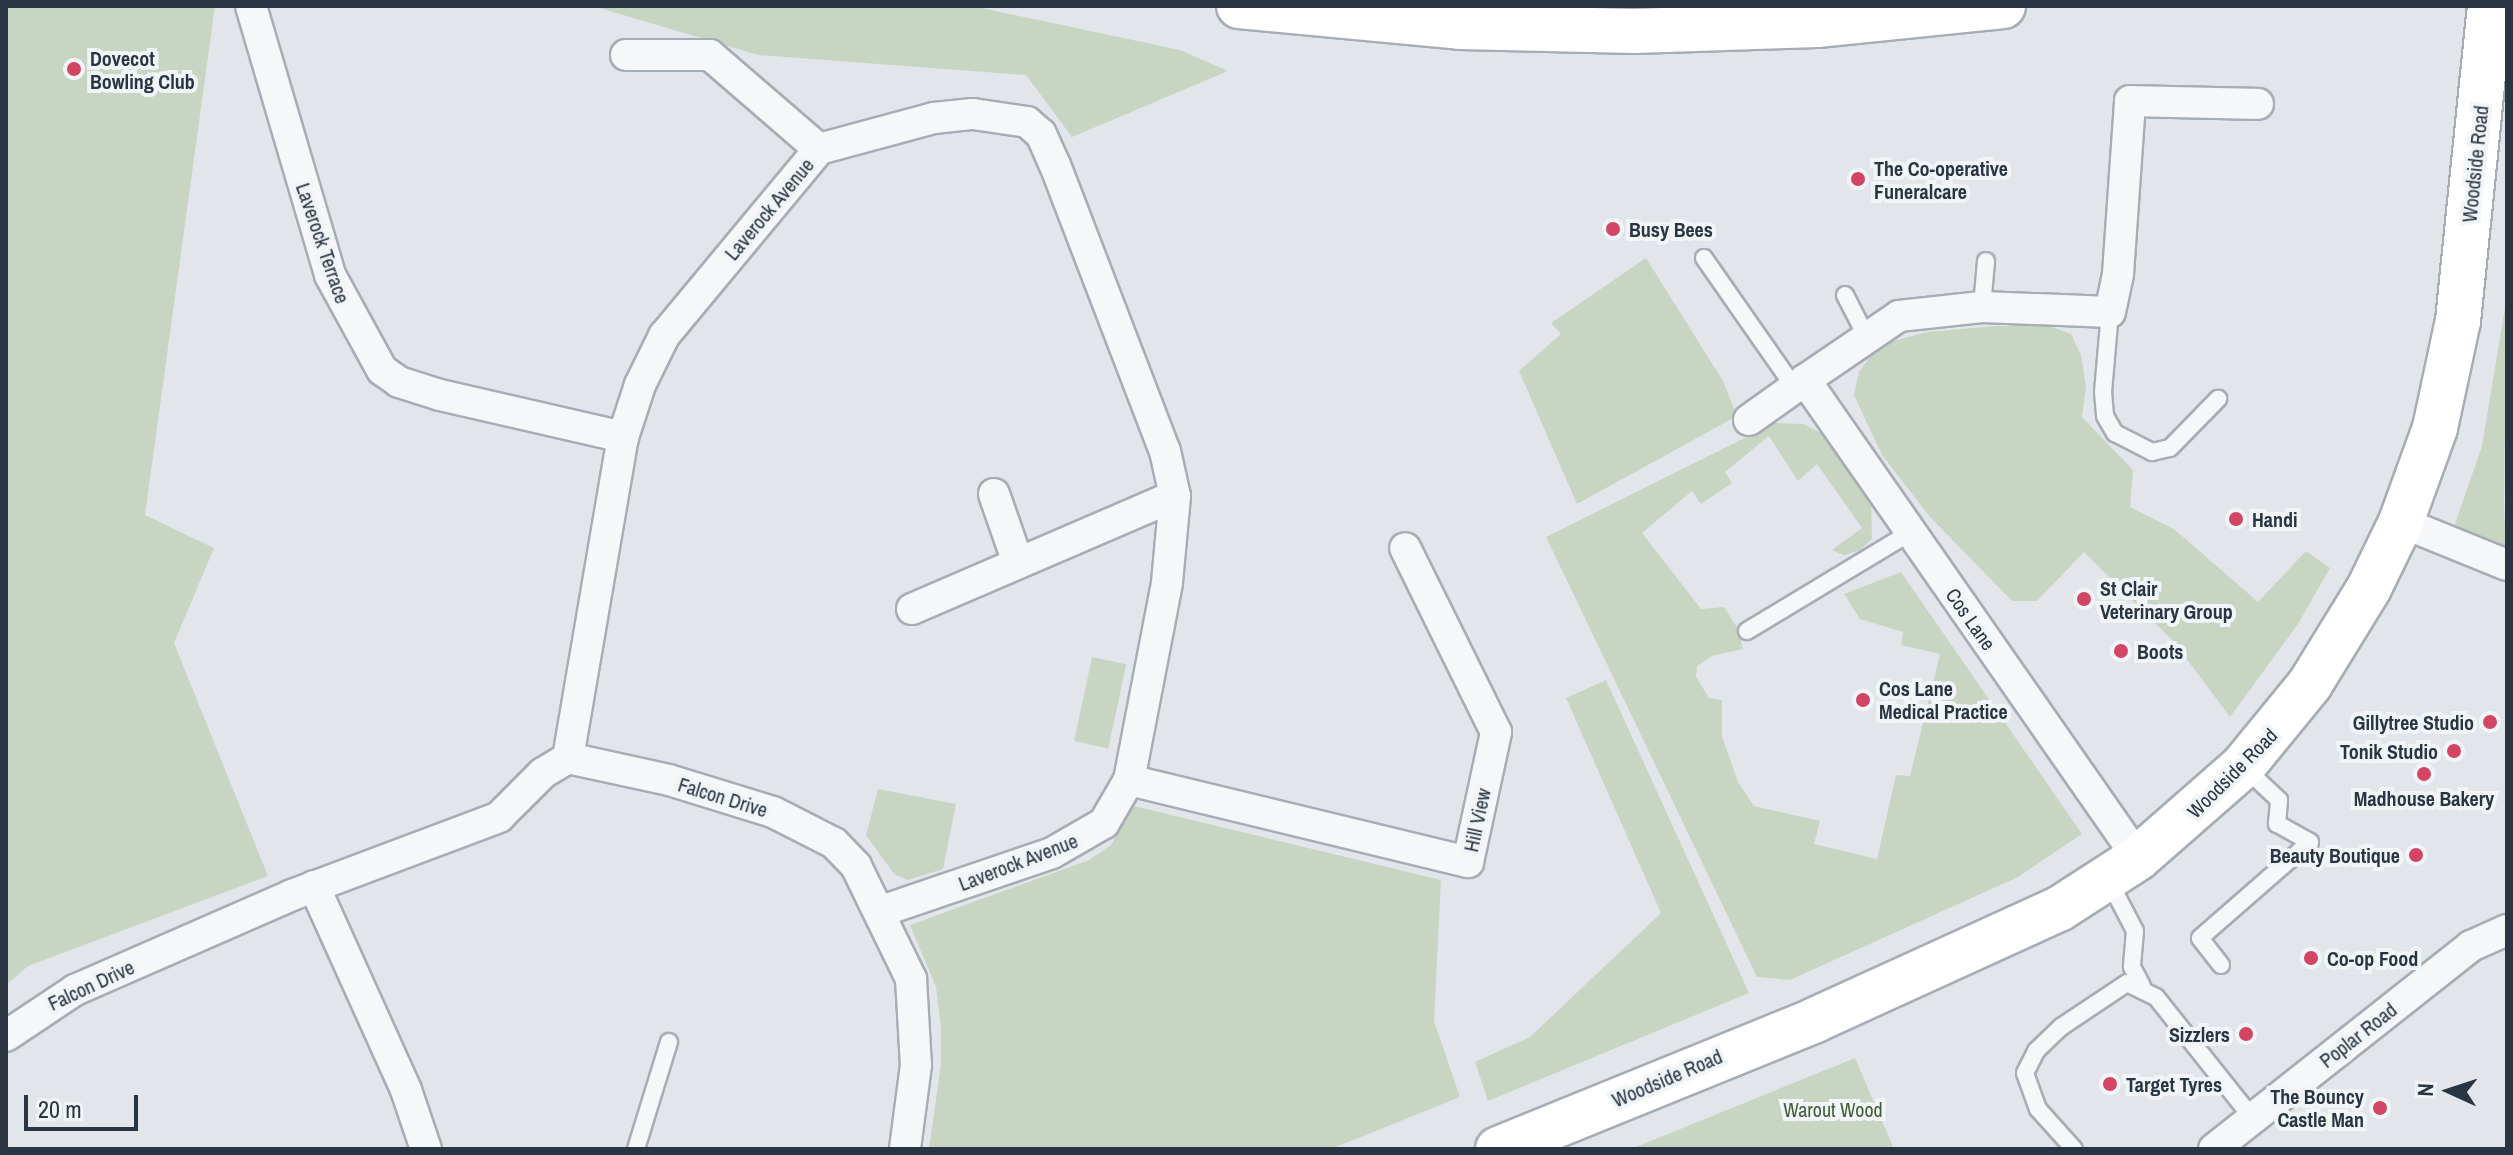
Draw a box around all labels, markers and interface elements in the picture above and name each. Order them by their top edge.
place label: Dovecot Bowling Club [90,46,195,93]
marker: Dovecot Bowling Club [65,60,83,78]
street label: Woodside Road [2457,104,2493,224]
street label: Laverock Avenue [719,153,819,265]
place label: The Co-operative Funeralcare [1874,156,2008,203]
marker: The Co-operative Funeralcare [1849,170,1867,188]
street label: Laverock Terrace [291,180,355,306]
place label: Busy Bees [1629,217,1713,241]
marker: Busy Bees [1604,220,1622,238]
place label: Handi [2252,507,2298,531]
marker: Handi [2227,510,2245,528]
place label: St Clair Veterinary Group [2100,576,2233,623]
street label: Cos Lane [1941,583,2001,655]
marker: St Clair Veterinary Group [2075,590,2093,608]
place label: Boots [2137,639,2183,663]
marker: Boots [2112,642,2130,660]
place label: Cos Lane Medical Practice [1879,676,2008,723]
marker: Cos Lane Medical Practice [1854,691,1872,709]
place label: Gillytree Studio [2353,710,2474,734]
marker: Gillytree Studio [2481,713,2499,731]
street label: Woodside Road [2182,723,2282,823]
place label: Tonik Studio [2340,739,2438,763]
marker: Tonik Studio [2445,742,2463,760]
marker: Madhouse Bakery [2415,765,2433,783]
street label: Falcon Drive [675,772,771,822]
street label: Hill View [1459,786,1495,854]
place label: Madhouse Bakery [2354,786,2494,810]
street label: Laverock Avenue [955,828,1081,896]
place label: Beauty Boutique [2270,843,2400,867]
marker: Beauty Boutique [2407,846,2425,864]
place label: Co-op Food [2327,946,2418,970]
marker: Co-op Food [2302,949,2320,967]
street label: Falcon Drive [44,955,138,1015]
street label: Poplar Road [2315,997,2401,1073]
place label: Sizzlers [2169,1022,2230,1046]
marker: Sizzlers [2237,1025,2255,1043]
street label: Woodside Road [1608,1044,1726,1112]
north arrow [2409,1051,2489,1131]
place label: Target Tyres [2126,1072,2222,1096]
marker: Target Tyres [2101,1075,2119,1093]
scale bar [28,1079,142,1129]
text: N [2410,1082,2440,1097]
place label: The Bouncy Castle Man [2270,1084,2364,1131]
text: 20 m [38,1093,82,1125]
park label: Warout Wood [1783,1097,1883,1121]
marker: The Bouncy Castle Man [2371,1099,2389,1117]

